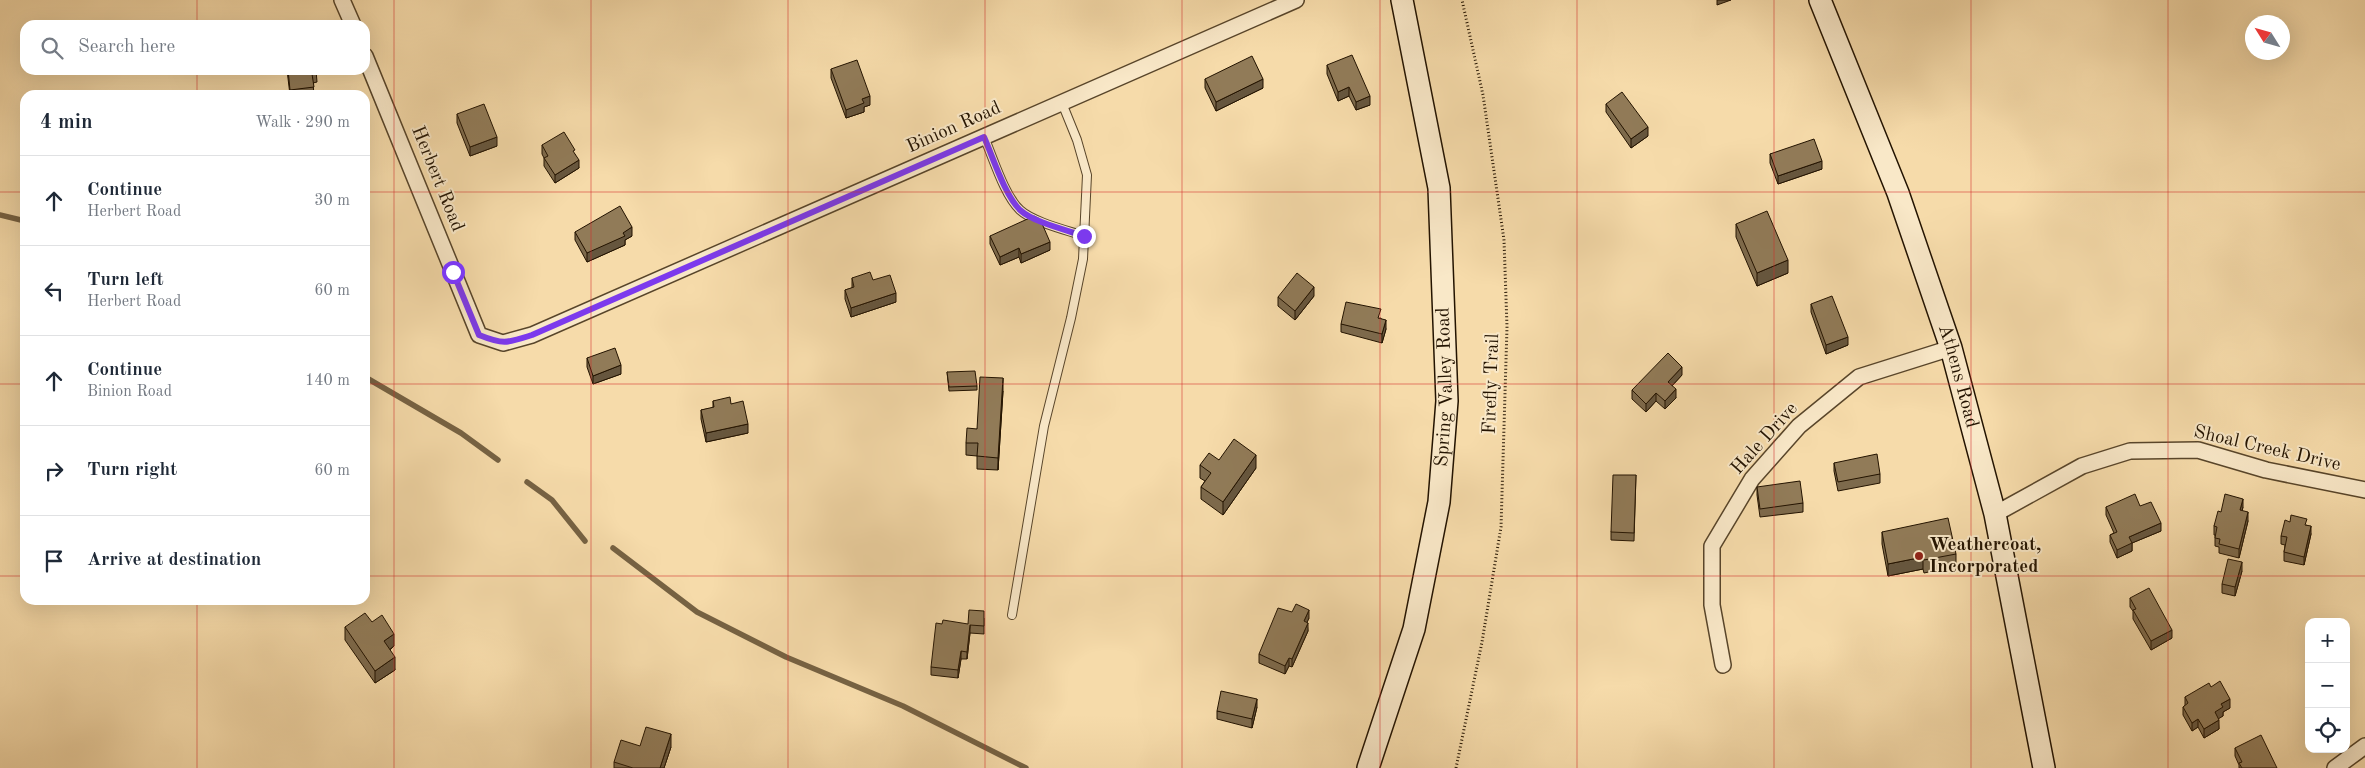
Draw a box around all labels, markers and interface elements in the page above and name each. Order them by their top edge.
north arrow [2245,15,2290,60]
search box [20,20,370,75]
icon: search [38,34,66,62]
text: Search here [78,38,175,57]
street label: Binion Road [904,99,1004,157]
text: 4 min [40,112,93,133]
text: Walk · 290 m [255,115,350,131]
street label: Herbert Road [407,123,467,235]
text: Continue [87,181,162,200]
icon: ahead [40,187,68,215]
text: 30 m [314,193,350,209]
text: Herbert Road [87,204,181,220]
route end [1073,225,1096,248]
route start [442,261,465,284]
text: Turn left [87,271,164,290]
icon: left [40,277,68,305]
text: 60 m [314,283,350,299]
text: Herbert Road [87,294,181,310]
street label: Spring Valley Road [1432,307,1457,468]
street label: Athens Road [1934,322,1981,430]
street label: Firefly Trail [1481,333,1503,435]
text: Continue [87,361,162,380]
icon: ahead [40,367,68,395]
text: 140 m [305,373,350,389]
text: Binion Road [87,384,172,400]
street label: Hale Drive [1728,400,1802,478]
street label: Shoal Creek Drive [2192,423,2342,475]
icon: right [40,457,68,485]
text: Turn right [87,461,177,480]
text: 60 m [314,463,350,479]
place label: Weathercoat, Incorporated [1929,536,2041,577]
icon: arrive [40,547,68,575]
marker: Weathercoat, Incorporated [1913,550,1925,562]
text: Arrive at destination [87,551,261,570]
map controls [2305,618,2350,753]
button: + [2305,618,2350,663]
button: − [2305,663,2350,708]
button: locate [2305,708,2350,753]

